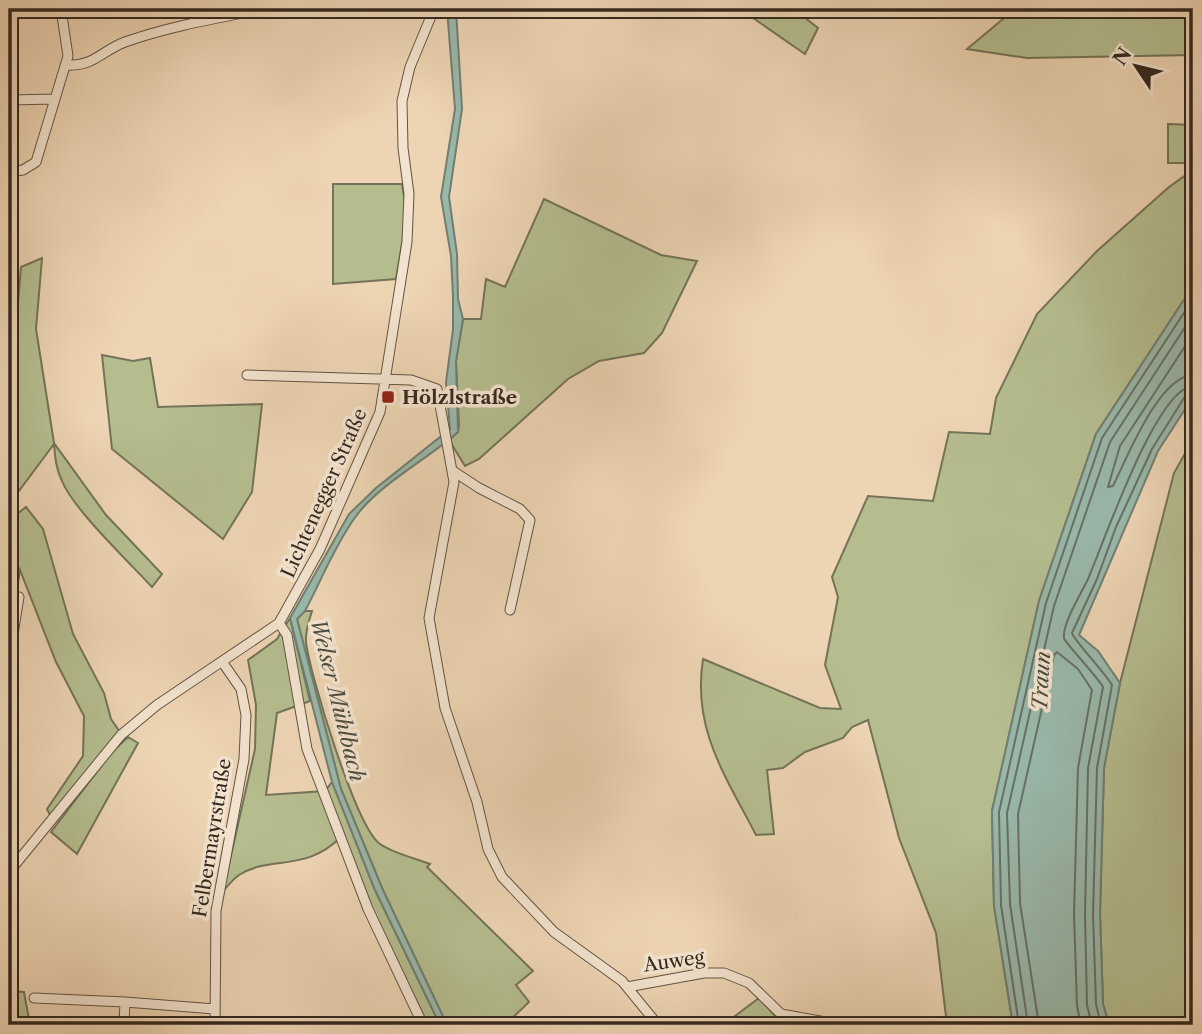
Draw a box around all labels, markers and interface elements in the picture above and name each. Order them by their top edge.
north arrow [1100,32,1170,102]
text: N [1108,43,1137,70]
place label: Hölzlstraße [402,386,517,409]
marker: Hölzlstraße [380,389,396,405]
street label: Lichtenegger Straße [276,405,372,581]
water label: Welser Mühlbach [306,616,370,784]
water label: Traun [1027,651,1055,711]
street label: Felbermayrstraße [188,757,236,919]
street label: Auweg [641,945,707,977]

